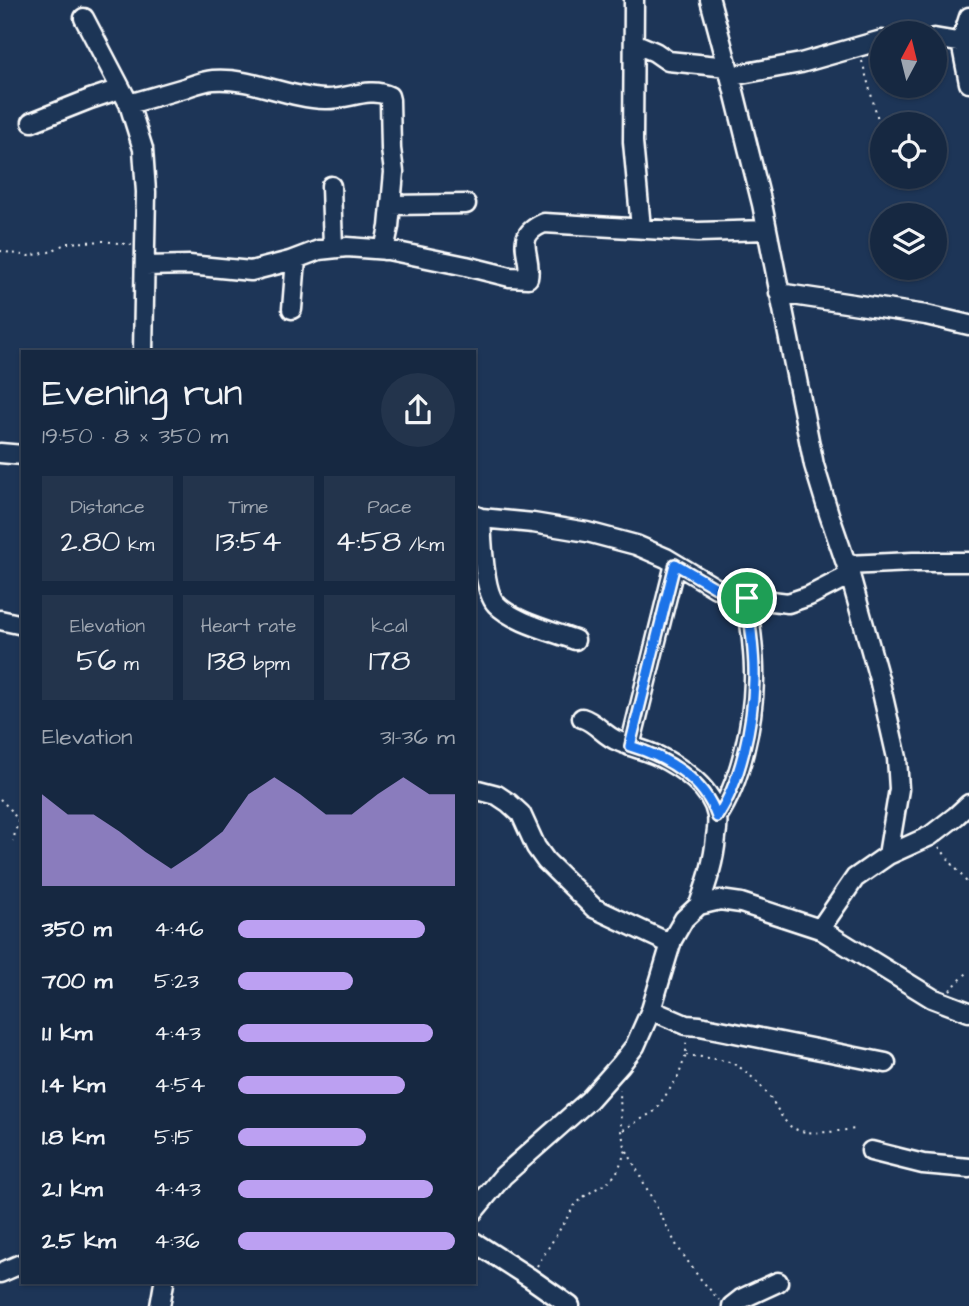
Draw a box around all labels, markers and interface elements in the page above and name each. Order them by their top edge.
north arrow [870,21,947,98]
map controls [870,21,947,280]
button: locate [870,112,947,189]
button: layers [870,203,947,280]
text: Evening run [42,368,243,420]
button: share [381,373,455,447]
text: 19:50 · 8 × 350 m [42,420,228,452]
text: Distance [71,494,144,521]
text: Time [229,494,268,521]
text: Pace [367,494,412,521]
text: 2.80 [61,521,120,563]
text: 13:54 [216,521,281,563]
text: 4:58 [335,521,401,563]
text: km [120,532,154,559]
text: /km [401,532,444,559]
pin [717,568,777,628]
icon: arrive [728,579,766,617]
text: Elevation [70,613,145,640]
text: Heart rate [201,613,296,640]
text: kcal [371,613,408,640]
text: 56 [76,640,116,682]
text: 138 [207,640,246,682]
text: 178 [369,640,410,682]
text: m [116,651,139,678]
text: bpm [246,651,290,678]
text: Elevation [42,721,133,753]
text: 31–36 m [380,721,455,753]
text: 350 m [42,913,112,945]
text: 4:46 [154,913,204,945]
text: 700 m [42,965,112,997]
text: 5:23 [154,965,199,997]
text: 1.1 km [42,1017,92,1049]
text: 4:43 [154,1017,201,1049]
text: 1.4 km [42,1069,105,1101]
text: 4:54 [154,1069,205,1101]
text: 1.8 km [42,1121,104,1153]
text: 5:15 [154,1121,193,1153]
text: 2.1 km [42,1173,103,1205]
text: 4:43 [154,1173,201,1205]
text: 2.5 km [42,1225,116,1257]
text: 4:36 [154,1225,200,1257]

